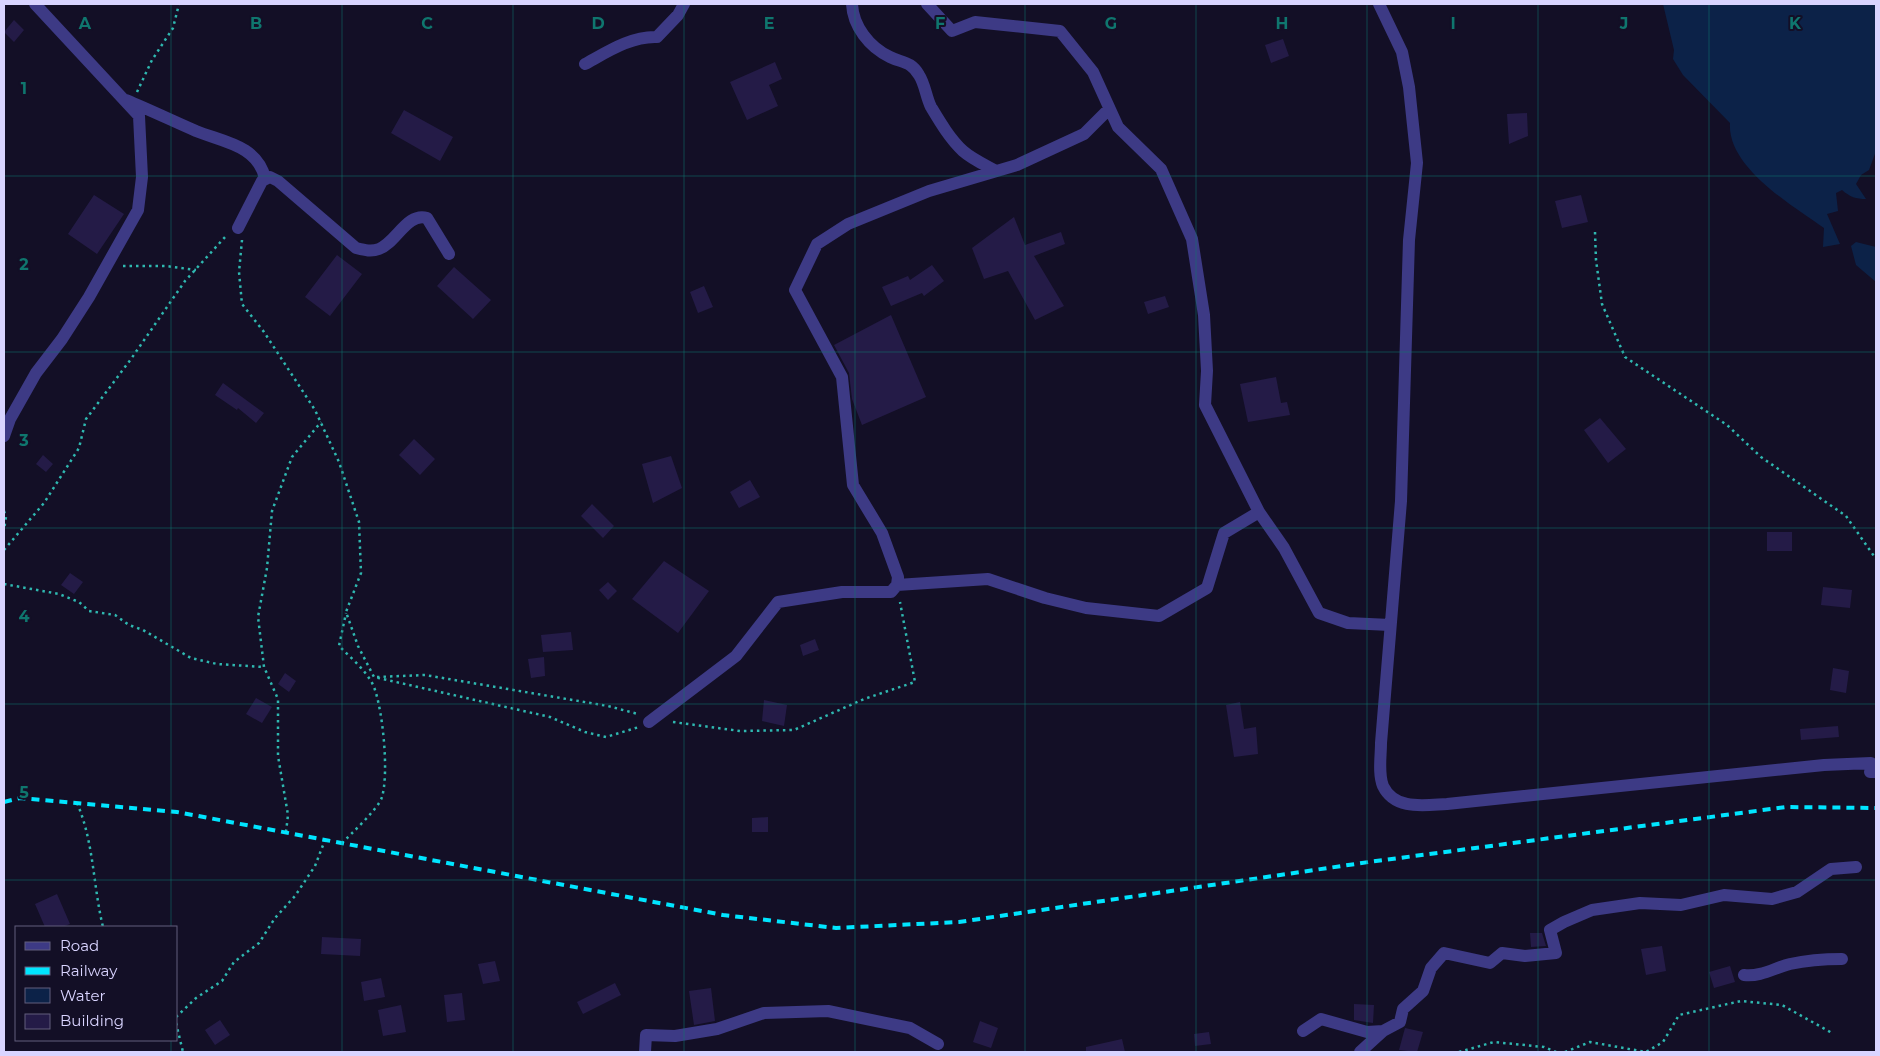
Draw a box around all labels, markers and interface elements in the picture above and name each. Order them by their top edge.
text: A [78,14,92,33]
text: B [250,14,262,33]
text: C [421,14,433,33]
text: D [591,14,605,33]
text: E [764,14,774,33]
text: F [935,14,945,33]
text: G [1105,14,1117,33]
text: H [1276,14,1288,33]
text: I [1450,14,1456,33]
text: J [1619,14,1628,33]
text: K [1789,14,1802,33]
text: 1 [21,79,27,98]
text: 2 [19,255,29,274]
text: 3 [18,431,29,450]
text: 4 [18,607,30,626]
text: 5 [19,783,29,802]
legend [15,926,178,1041]
text: Road [60,936,99,955]
text: Railway [60,961,118,980]
text: Water [60,986,106,1005]
text: Building [60,1011,124,1030]

